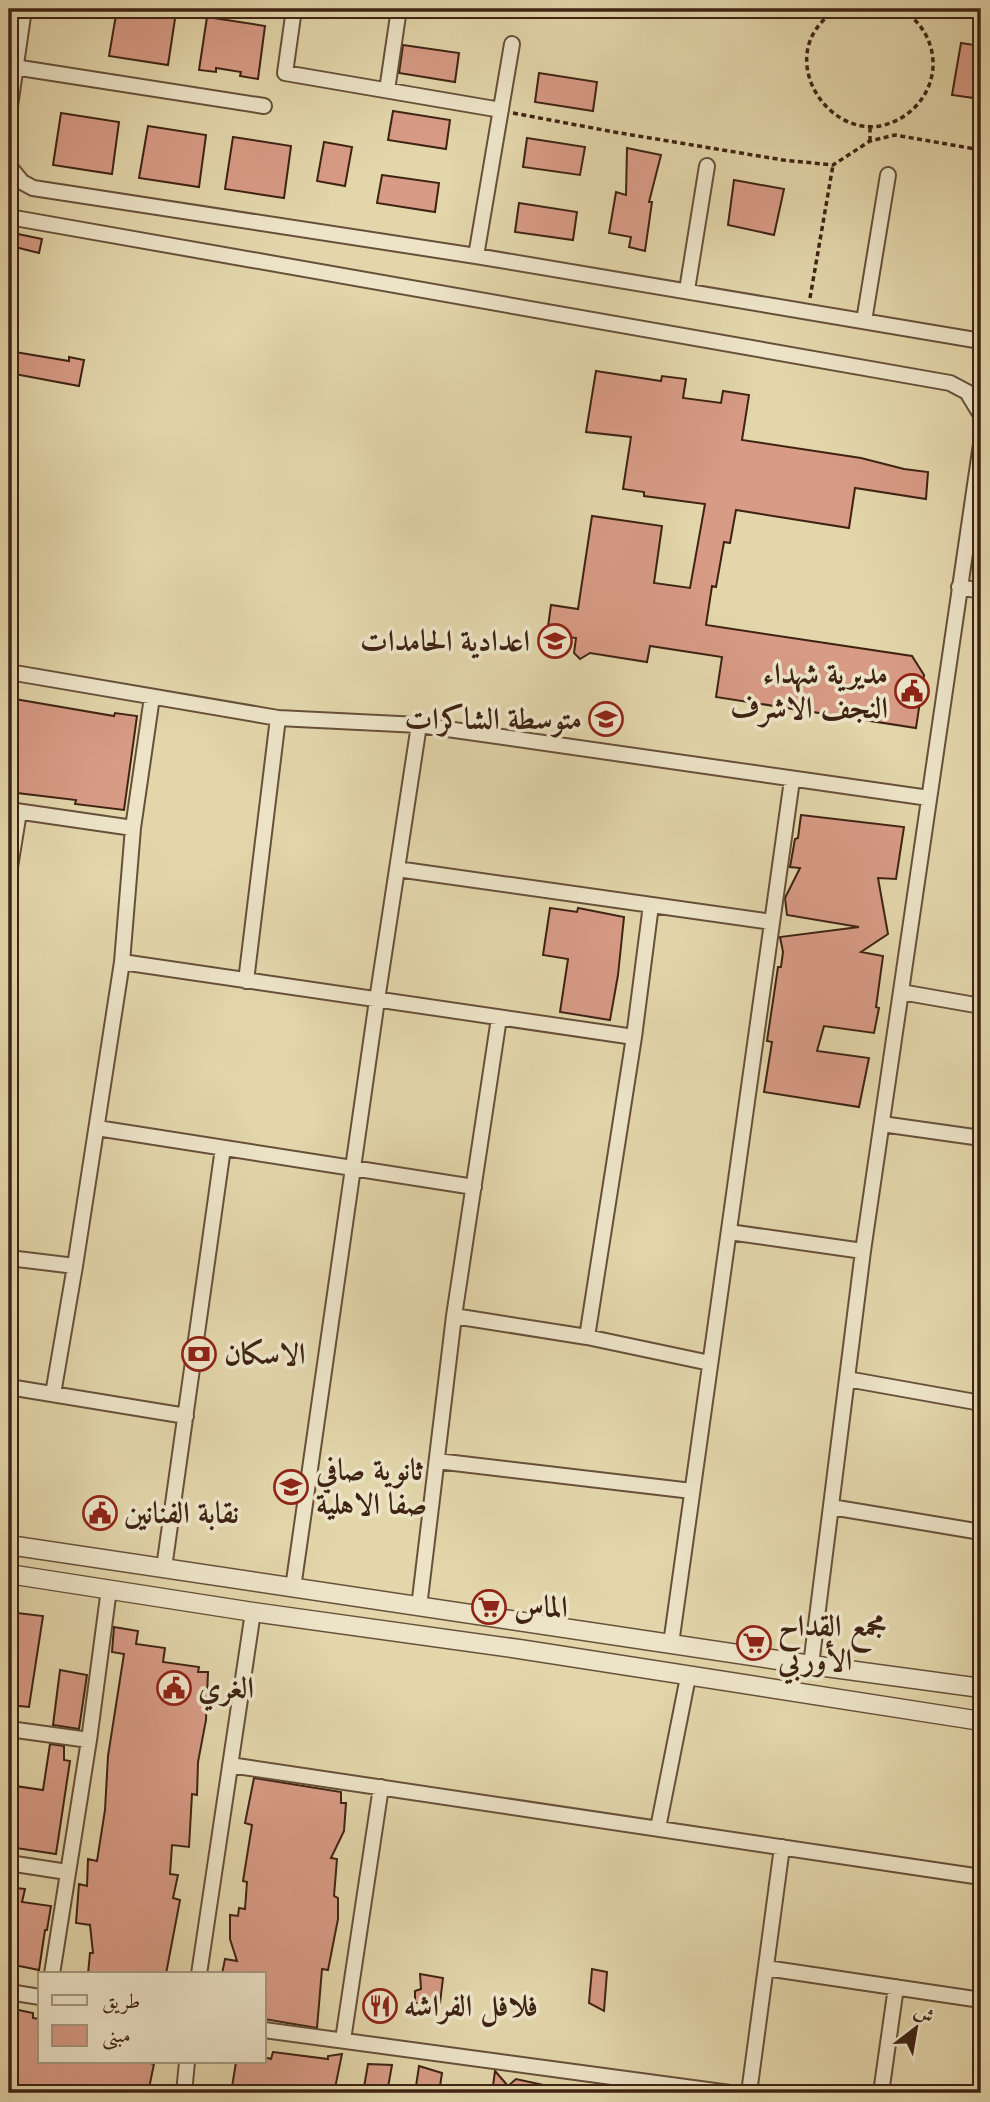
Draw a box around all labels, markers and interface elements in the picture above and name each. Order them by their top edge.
place label: اعدادية الحامدات [360,621,530,662]
school or university icon: اعدادية الحامدات [536,622,574,660]
place label: مديرية شهداء النجف الاشرف [730,654,888,729]
public building icon: مديرية شهداء النجف الاشرف [893,672,931,710]
place label: متوسطة الشاكرات [404,699,582,740]
school or university icon: متوسطة الشاكرات [587,700,625,738]
place label: الاسكان [224,1334,305,1375]
bank icon: الاسكان [180,1335,218,1373]
place label: ثانوية صافي صفا الاهلية [315,1450,427,1525]
school or university icon: ثانوية صافي صفا الاهلية [272,1468,310,1506]
place label: نقابة الفنانين [124,1493,239,1534]
public building icon: نقابة الفنانين [81,1494,119,1532]
place label: الماس [514,1587,568,1628]
supermarket icon: الماس [470,1588,508,1626]
place label: مجمع القداح الأوربي [777,1606,886,1685]
supermarket icon: مجمع القداح الأوربي [735,1624,773,1662]
place label: الغري [198,1668,254,1711]
public building icon: الغري [155,1669,193,1707]
legend [38,1972,266,2064]
place label: فلافل الفراشه [404,1986,538,2027]
text: طريق [102,1987,140,2016]
restaurant icon: فلافل الفراشه [361,1987,399,2025]
north arrow [881,1994,951,2064]
text: ش [909,1998,939,2030]
text: مبنى [102,2021,131,2050]

